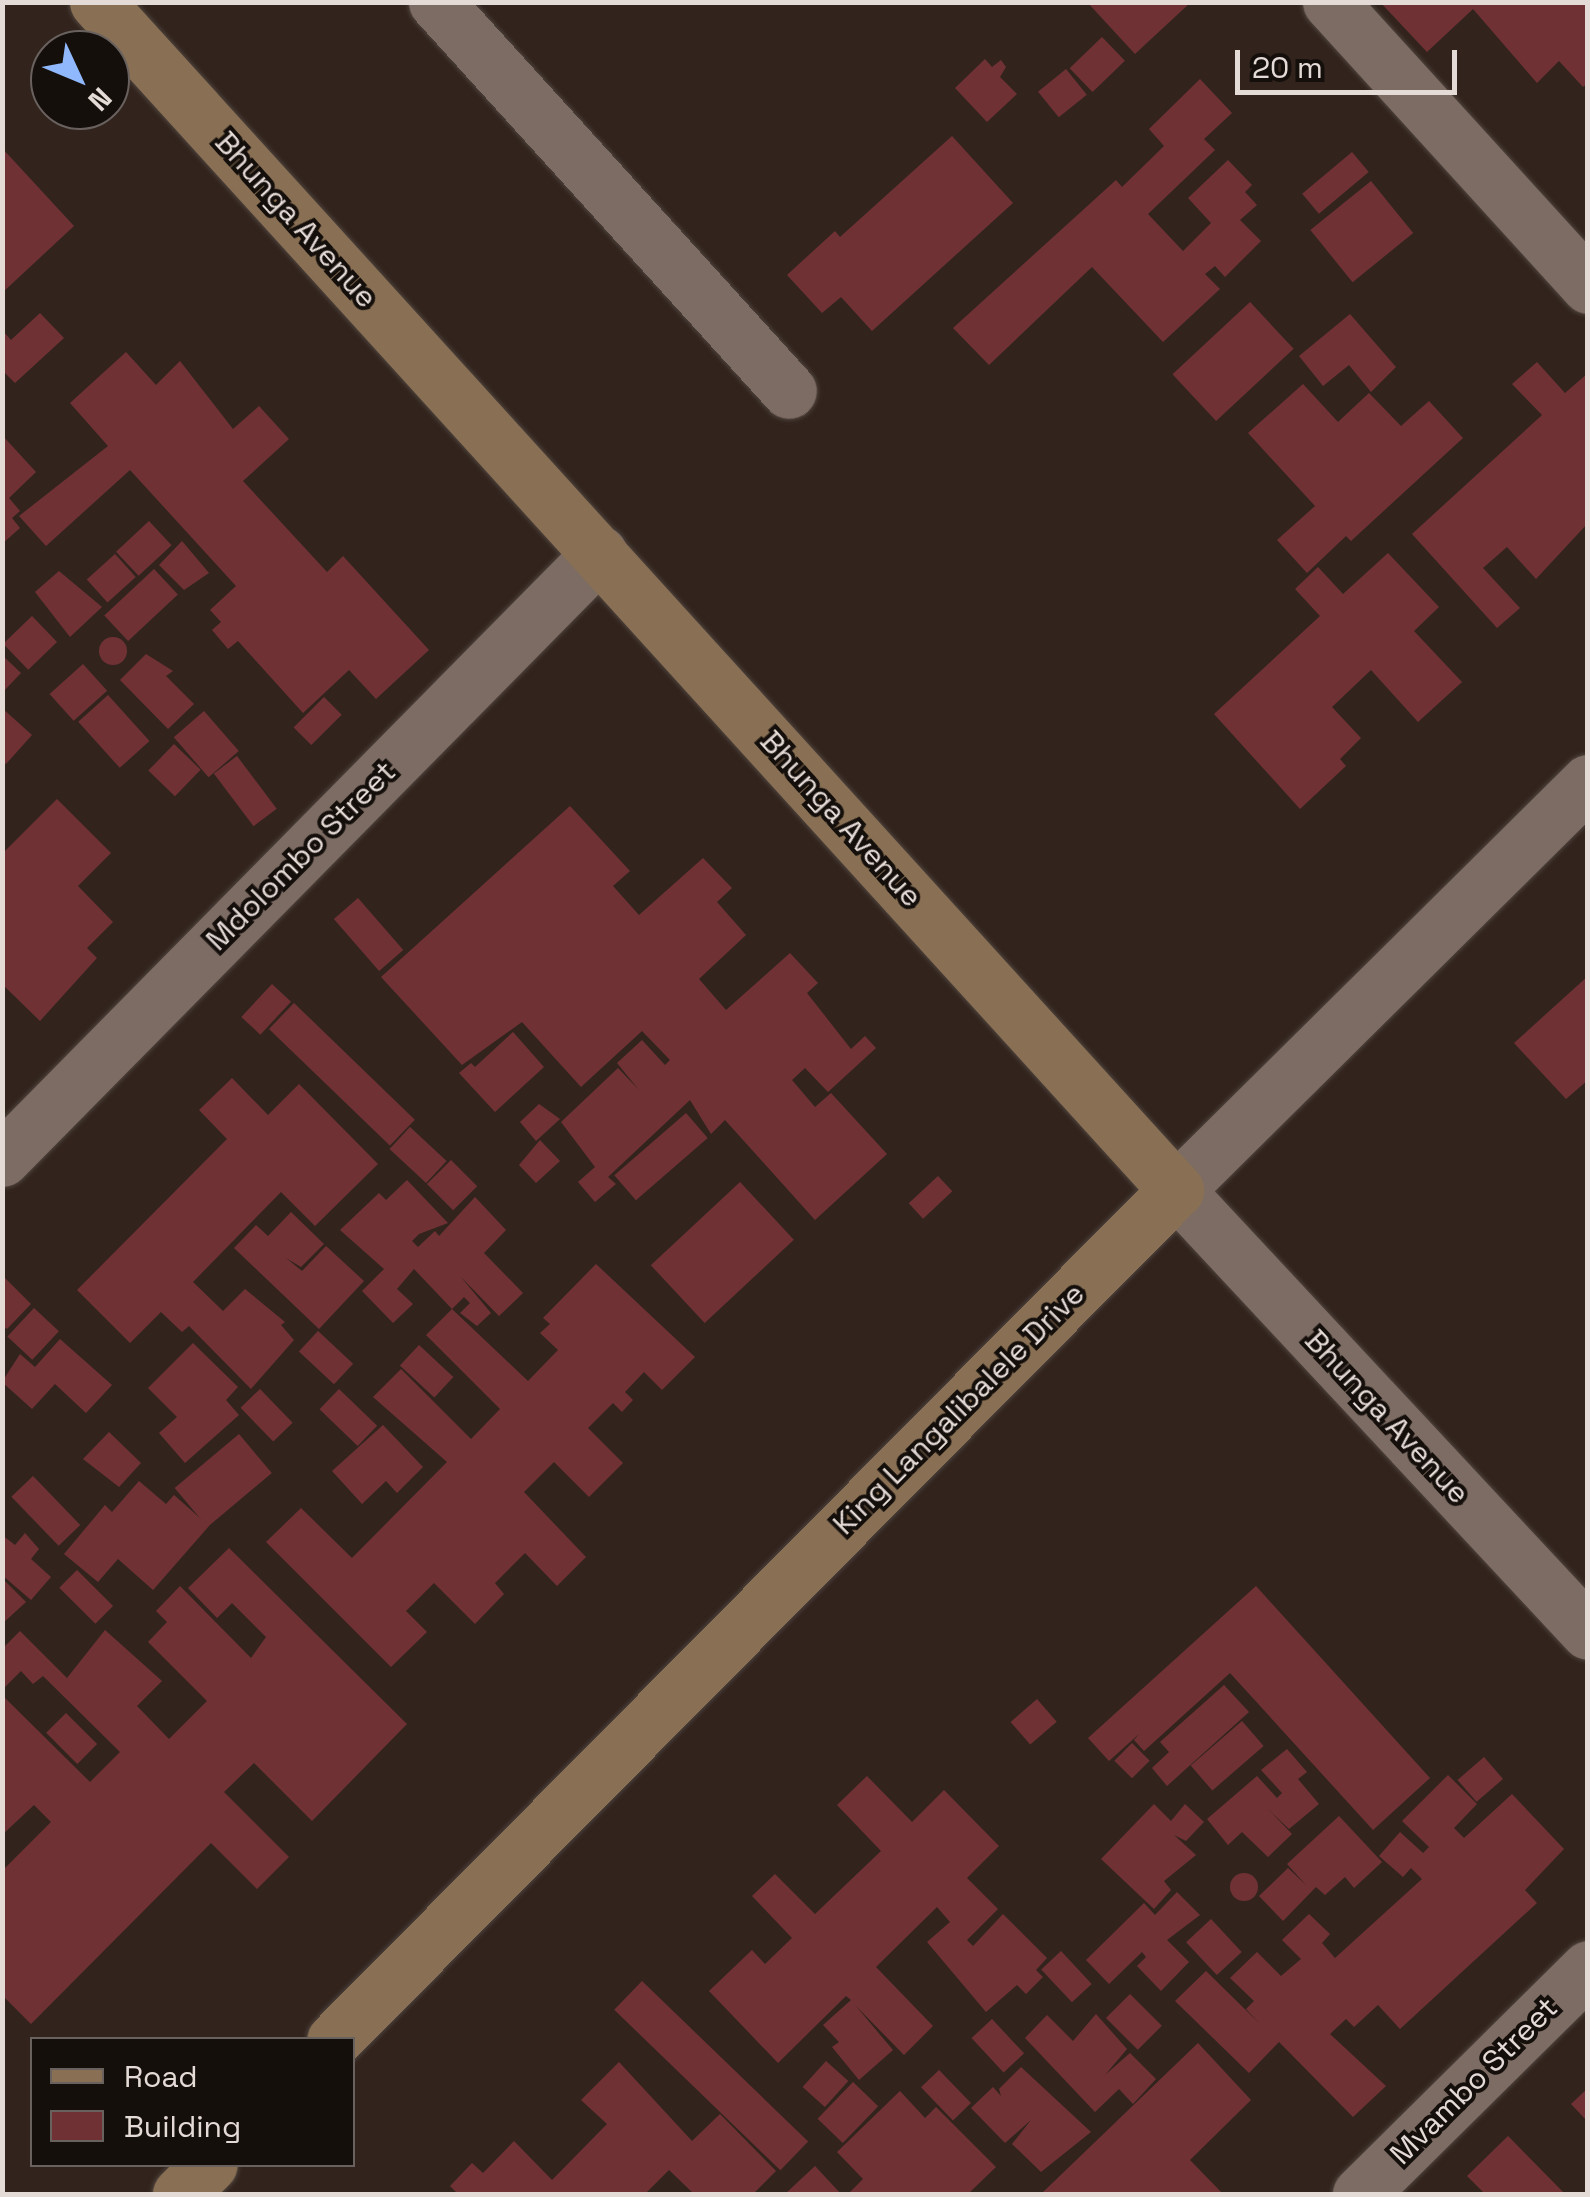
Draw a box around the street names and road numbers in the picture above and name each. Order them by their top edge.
street label: Bhunga Avenue [207,124,385,316]
street label: Bhunga Avenue [752,723,930,915]
street label: Mdolombo Street [199,754,403,958]
street label: King Langalibalele Drive [826,1276,1092,1542]
street label: Bhunga Avenue [1297,1322,1477,1512]
street label: Mvambo Street [1383,1990,1565,2172]

